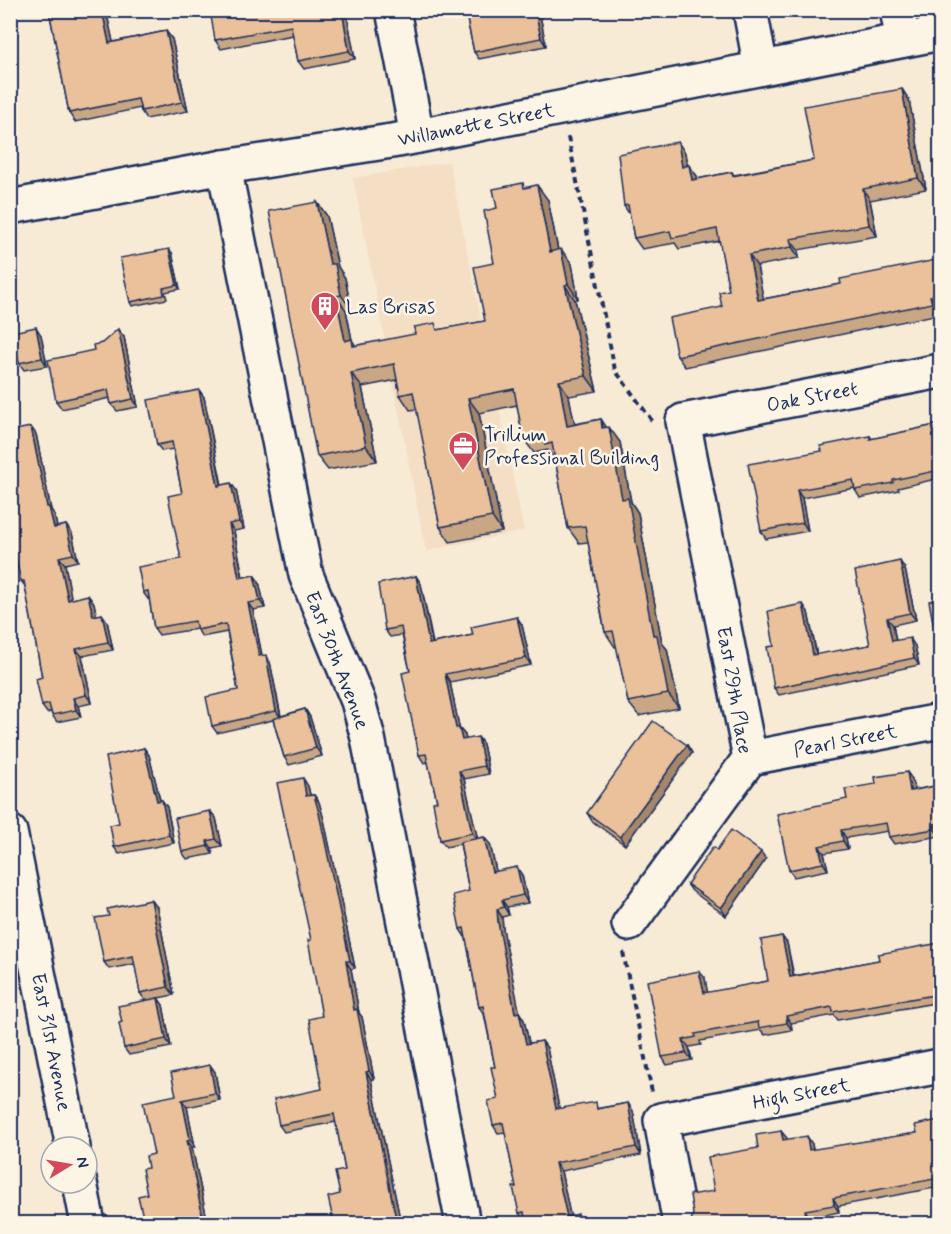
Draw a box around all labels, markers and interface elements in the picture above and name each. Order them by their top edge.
street label: Willamette Street [396,97,557,154]
building icon: Las Brisas [309,290,341,332]
place label: Las Brisas [346,294,435,321]
street label: Oak Street [764,375,860,420]
place label: Trillium Professional Building [484,422,659,472]
office icon: Trillium Professional Building [447,430,479,472]
street label: East 30th Avenue [298,588,375,734]
street label: East 29th Place [709,625,758,756]
street label: Pearl Street [791,718,900,765]
street label: East 31st Avenue [24,971,77,1114]
street label: High Street [750,1072,853,1119]
north arrow [39,1135,99,1195]
text: N [71,1155,94,1170]

